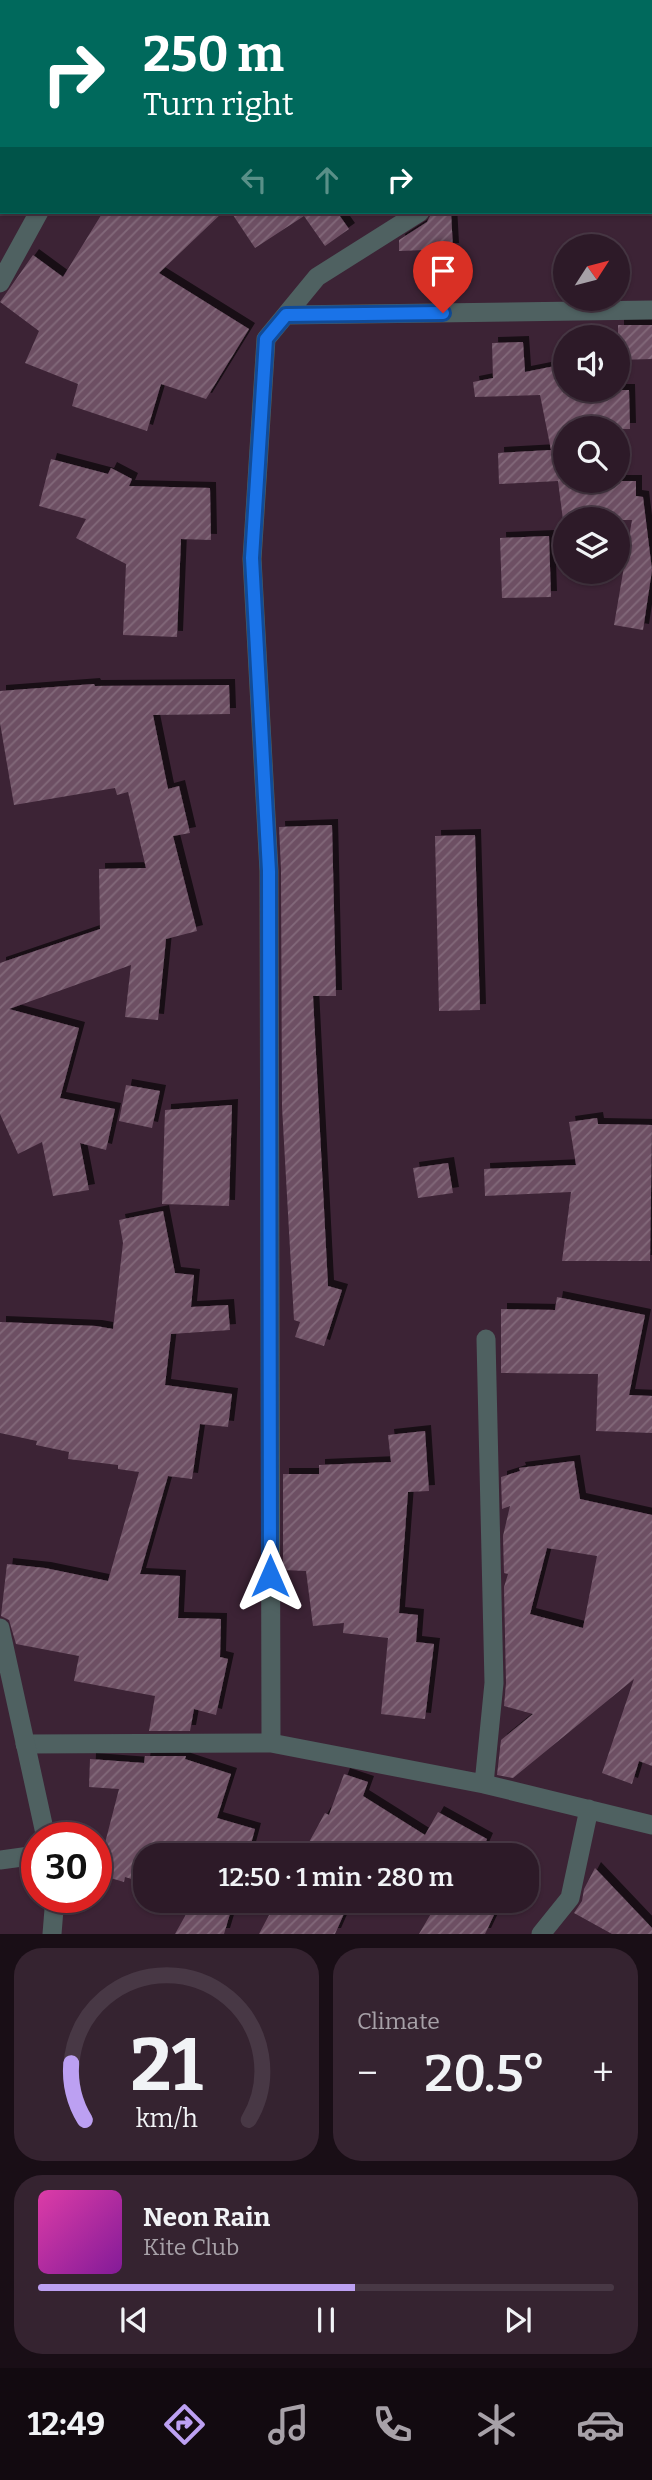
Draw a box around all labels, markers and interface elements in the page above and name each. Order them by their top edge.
text: 250 m [143,25,284,84]
icon: right [28,28,119,119]
text: Turn right [143,85,294,123]
icon: left [235,161,273,199]
icon: ahead [308,161,346,199]
icon: right [381,161,419,199]
north arrow [553,234,630,312]
map controls [553,234,630,584]
pin [413,241,473,313]
icon: arrive [424,252,462,290]
button: sound [553,325,630,402]
button: search [553,416,630,493]
button: layers [553,507,630,584]
position arrow [233,1539,307,1613]
speed limit sign: 30 [21,1822,112,1913]
text: 12:50 · 1 min · 280 m [219,1862,454,1893]
text: Climate [357,2007,440,2035]
text: 21 [130,2023,203,2110]
text: 20.5° [424,2042,546,2105]
text: − [357,2050,378,2096]
text: + [592,2050,614,2096]
text: km/h [136,2104,198,2134]
text: Neon Rain [143,2202,270,2233]
text: Kite Club [143,2233,239,2261]
icon: previous [115,2301,153,2339]
icon: pause [307,2301,345,2339]
icon: next [499,2301,537,2339]
icon: directions [160,2400,209,2449]
icon: music [264,2400,313,2449]
icon: phone [368,2400,417,2449]
icon: climate [472,2400,521,2449]
icon: car [576,2400,625,2449]
text: 12:49 [27,2405,105,2443]

